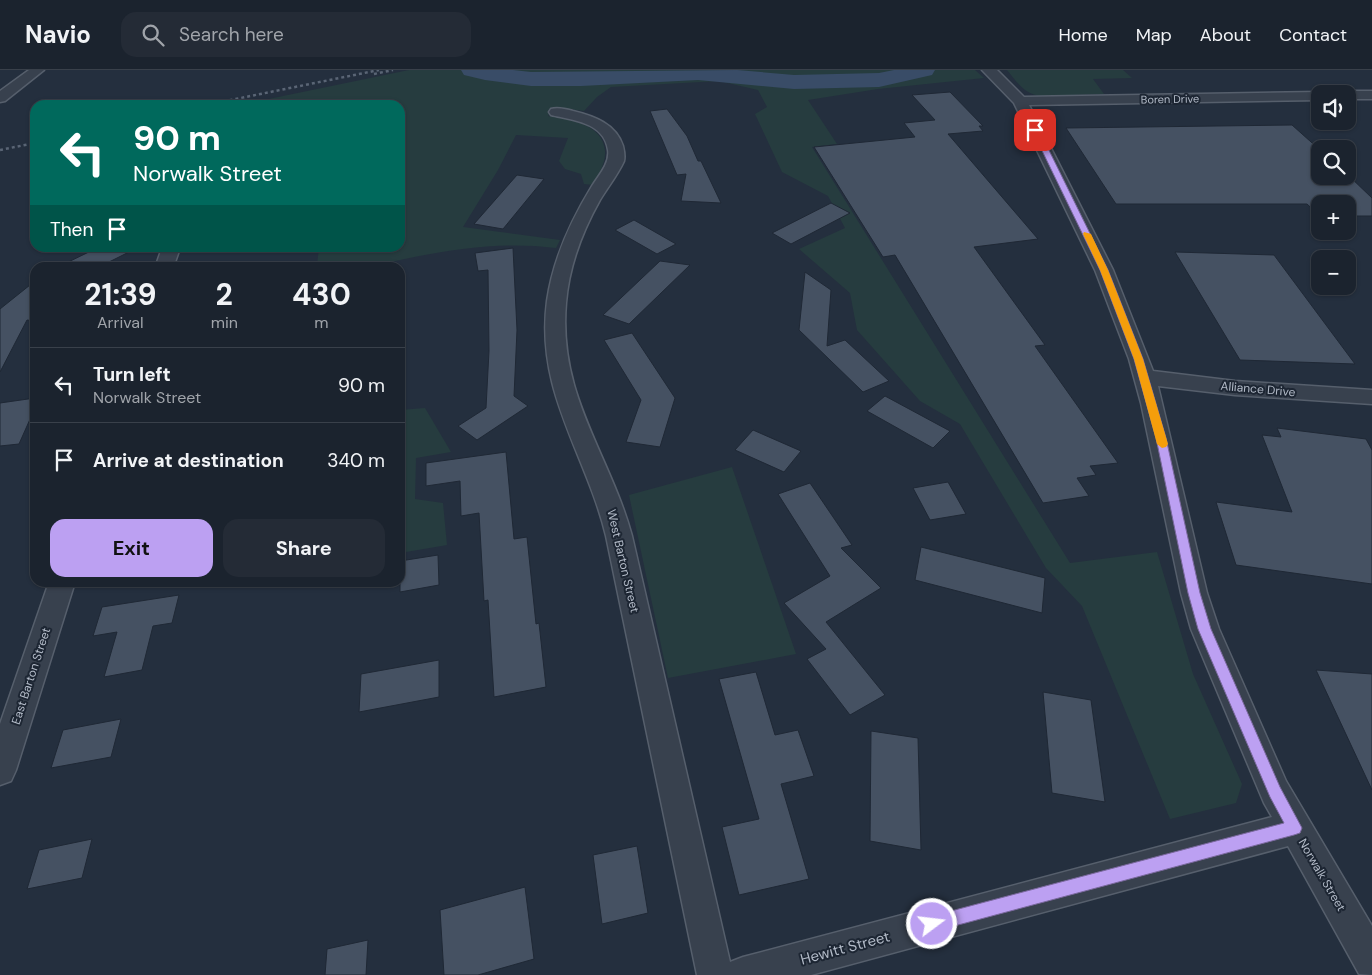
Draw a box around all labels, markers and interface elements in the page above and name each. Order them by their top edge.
search box [121,12,471,57]
text: Navio [25,19,91,50]
icon: search [139,21,167,49]
text: Search here [179,22,284,47]
text: Home [1058,23,1108,47]
text: Map [1136,23,1172,47]
text: About [1200,23,1251,47]
text: Contact [1279,23,1347,47]
map controls [1311,85,1356,295]
button: sound [1311,85,1356,130]
street label: Boren Drive [1141,91,1199,107]
pin [1014,109,1056,151]
text: 90 m [133,115,221,161]
icon: arrive [1021,116,1049,144]
icon: left [50,120,115,185]
button: search [1311,140,1356,185]
text: Norwalk Street [133,159,282,188]
button: + [1311,195,1356,240]
icon: arrive [103,215,131,243]
text: Then [50,217,93,242]
button: − [1311,250,1356,295]
text: 21:39 [84,275,156,314]
text: 2 [216,275,233,314]
text: 430 [292,275,351,314]
text: Arrival [97,312,144,333]
text: min [211,312,238,333]
text: m [314,312,329,333]
text: Turn left [93,362,171,387]
icon: left [50,371,78,399]
text: 90 m [338,373,385,398]
street label: Alliance Drive [1220,378,1296,400]
text: Norwalk Street [93,387,201,408]
icon: arrive [50,446,78,474]
text: Arrive at destination [93,448,284,473]
text: 340 m [327,448,385,473]
street label: West Barton Street [603,508,643,614]
button: Exit [50,519,213,577]
button: Share [223,519,385,577]
street label: East Barton Street [8,625,54,726]
street label: Norwalk Street [1295,836,1349,914]
position arrow [905,897,957,949]
street label: Hewitt Street [798,926,892,970]

